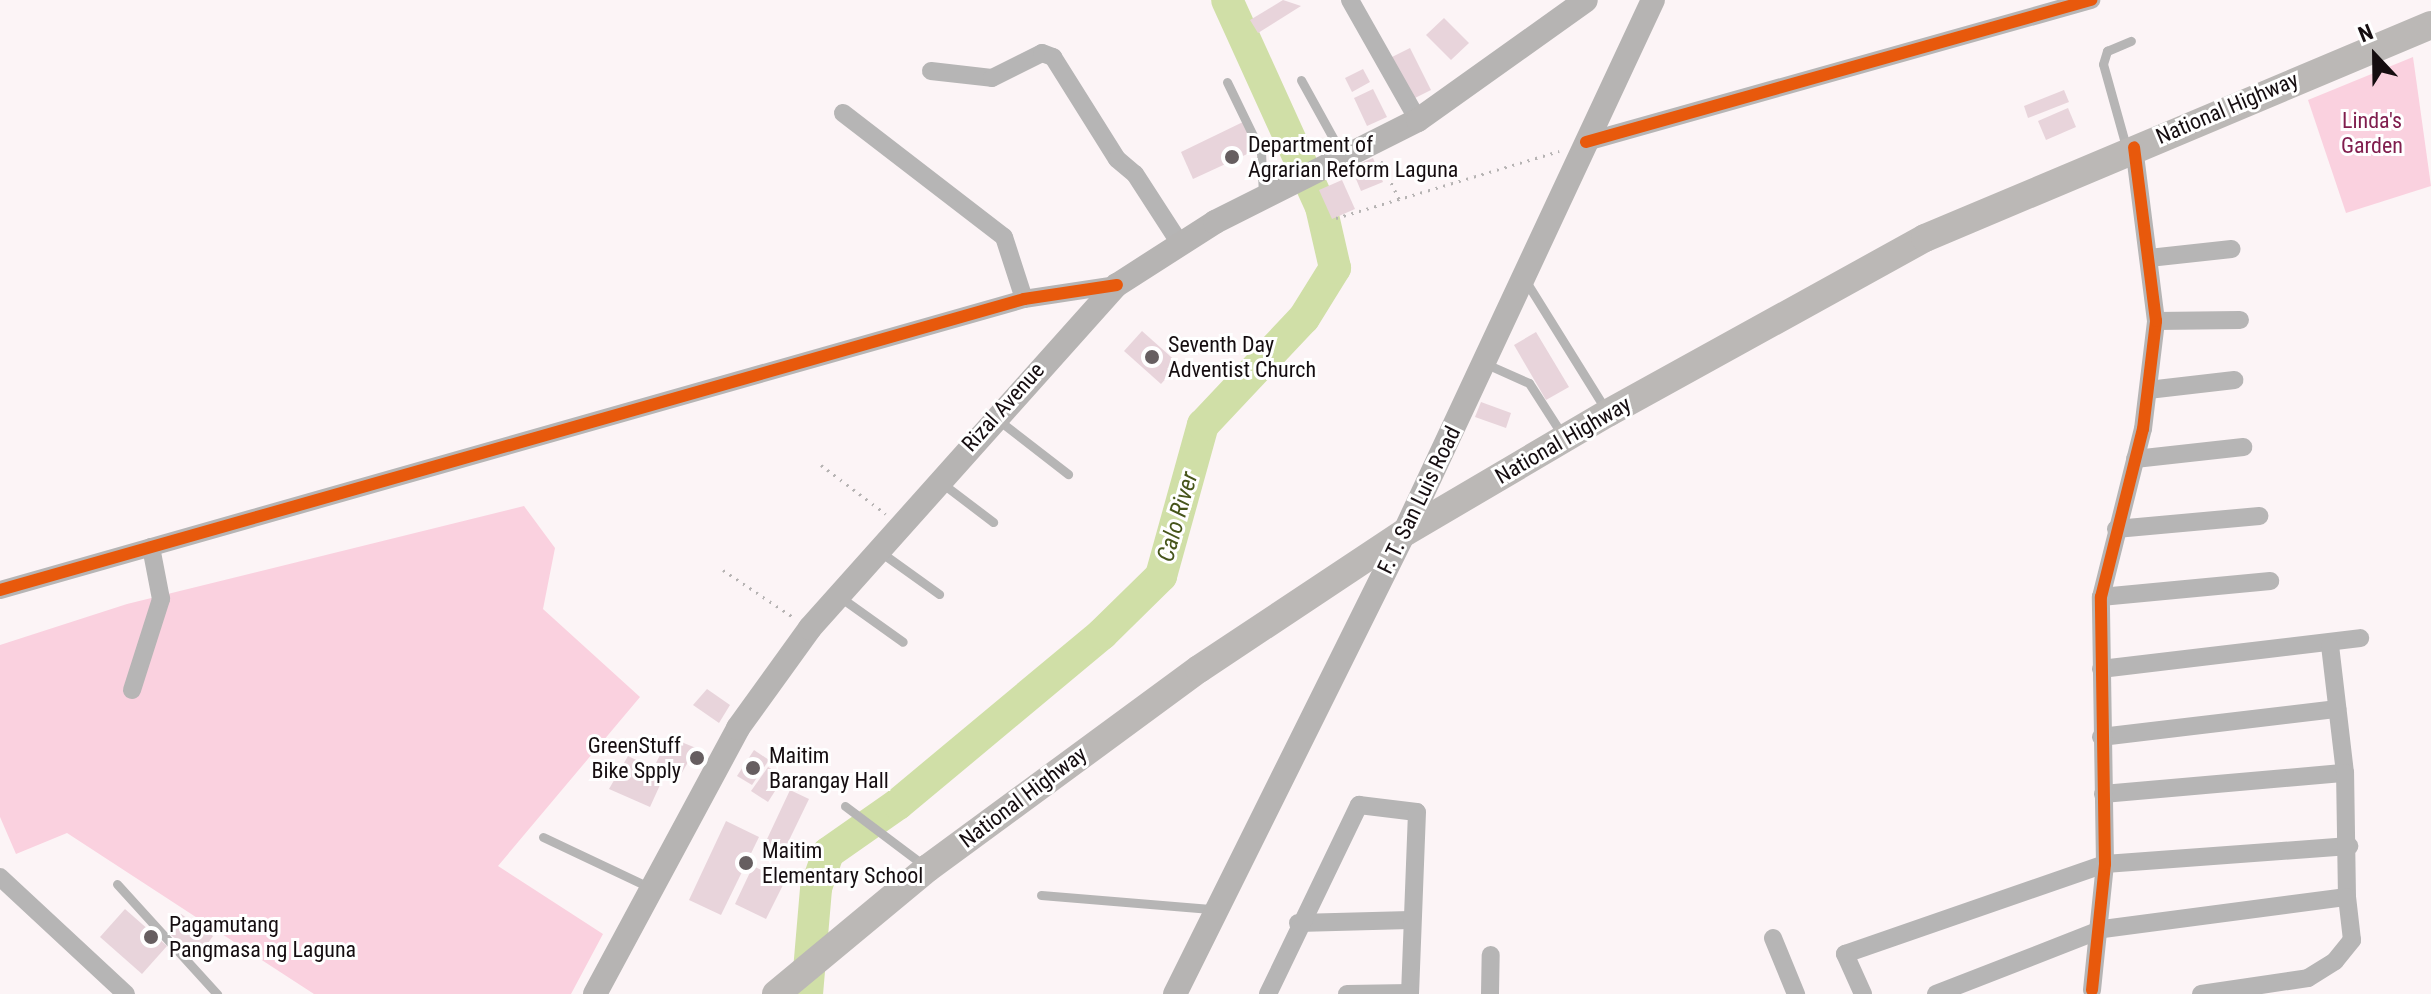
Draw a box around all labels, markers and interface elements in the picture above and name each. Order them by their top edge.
north arrow [2335,16,2415,96]
text: N [2355,19,2377,47]
street label: National Highway [2152,66,2302,150]
park label: Linda's Garden [2341,107,2403,158]
place label: Department of Agrarian Reform Laguna [1248,131,1458,182]
marker: Department of Agrarian Reform Laguna [1223,148,1241,166]
place label: Seventh Day Adventist Church [1168,331,1316,382]
marker: Seventh Day Adventist Church [1143,348,1161,366]
street label: Rizal Avenue [956,357,1050,457]
street label: National Highway [1491,391,1635,489]
street label: F. T. San Luis Road [1372,422,1466,578]
water label: Calo River [1151,469,1205,565]
place label: GreenStuff Bike Spply [588,732,681,784]
street label: National Highway [954,741,1092,853]
place label: Maitim Barangay Hall [769,742,889,794]
marker: GreenStuff Bike Spply [688,749,706,767]
marker: Maitim Barangay Hall [744,759,762,777]
place label: Maitim Elementary School [762,837,923,888]
marker: Maitim Elementary School [737,854,755,872]
place label: Pagamutang Pangmasa ng Laguna [169,911,356,962]
marker: Pagamutang Pangmasa ng Laguna [140,926,162,948]

